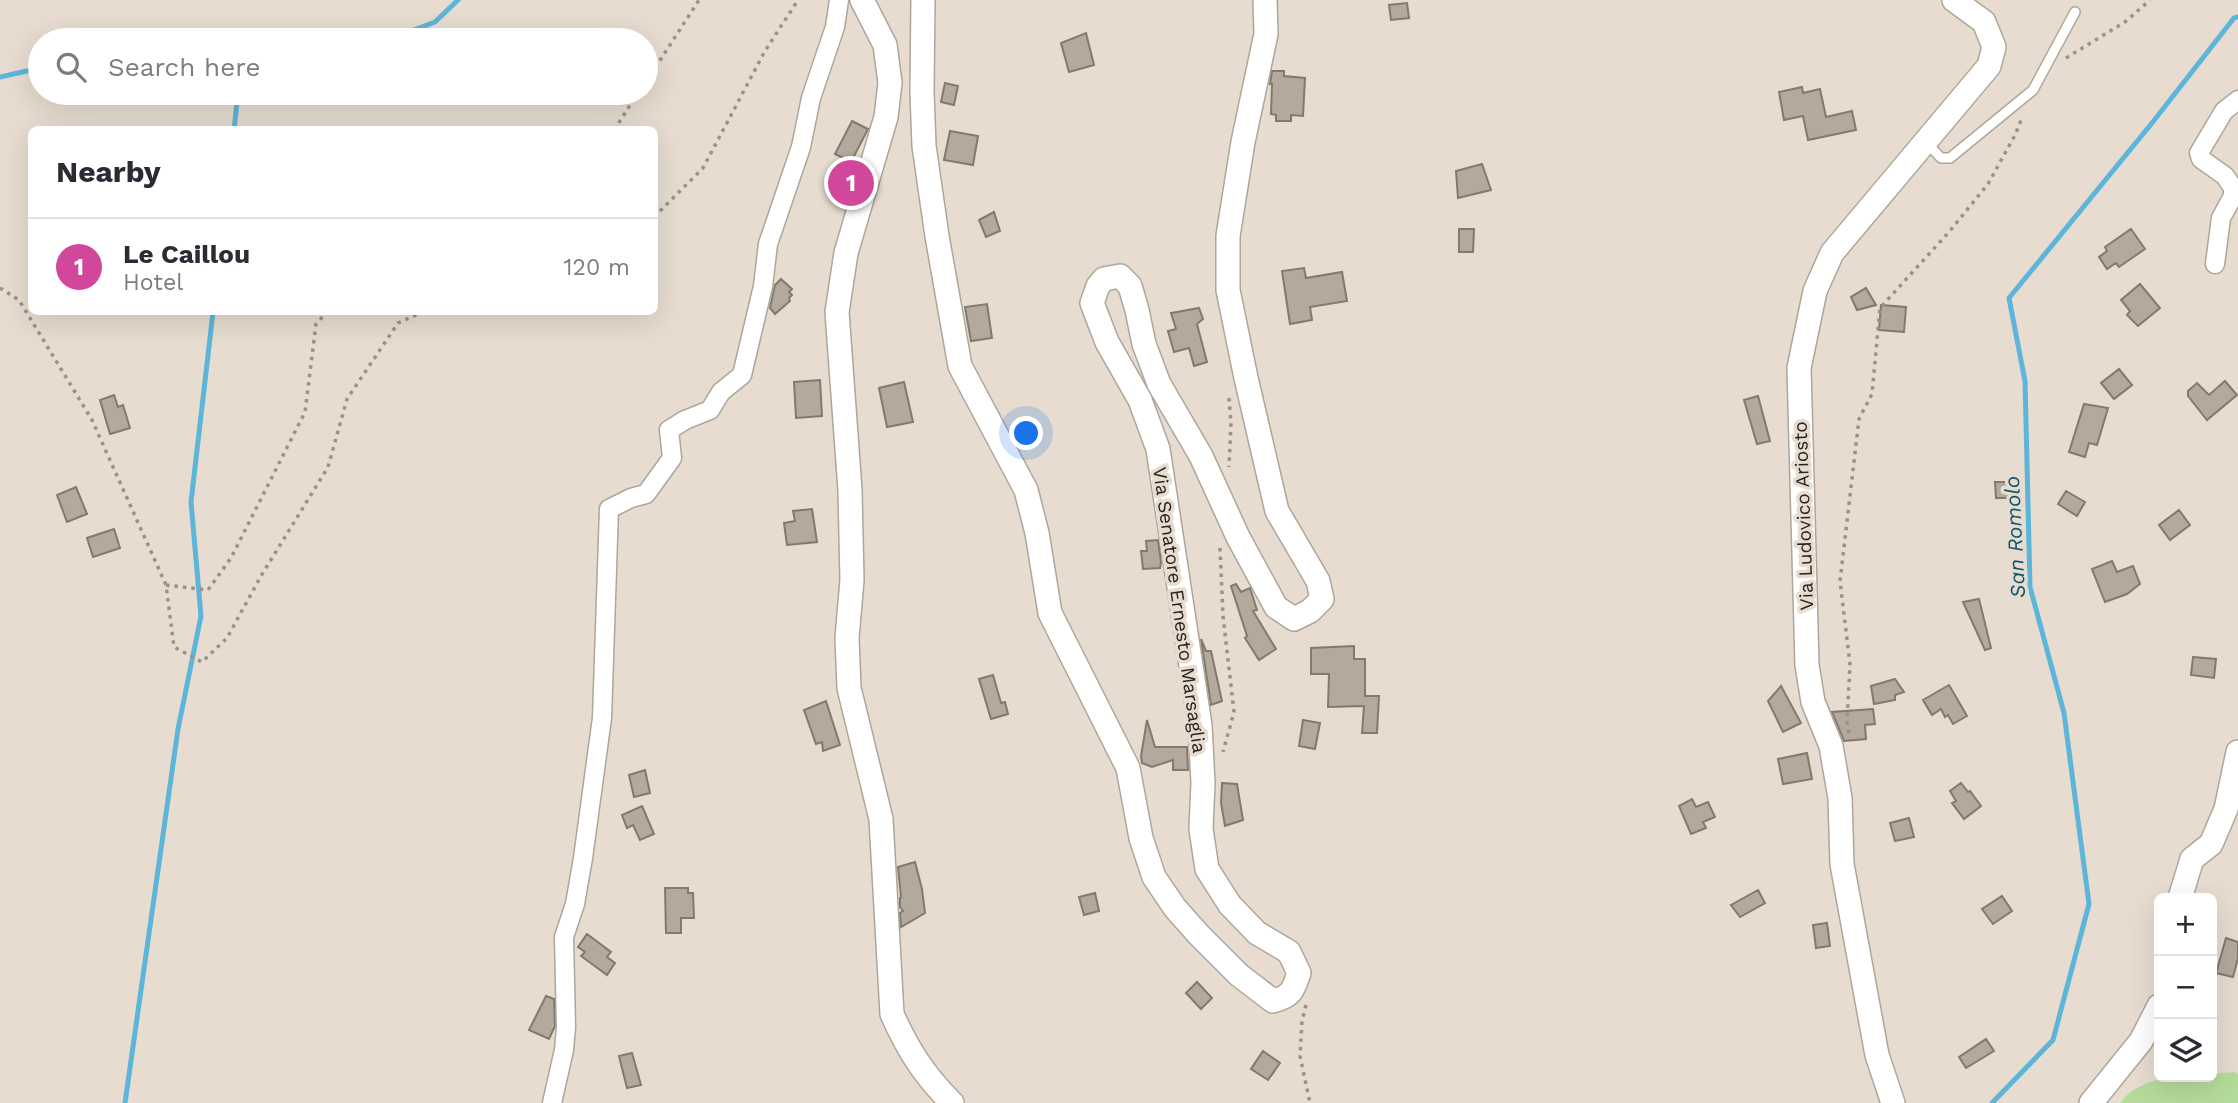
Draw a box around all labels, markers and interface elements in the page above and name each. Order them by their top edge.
search box [28,28,658,105]
icon: search [52,48,90,86]
text: Search here [108,52,260,82]
text: Nearby [56,154,161,189]
pin: 1 [828,157,874,209]
text: Le Caillou [123,239,250,269]
text: 1 [74,254,84,281]
text: 120 m [564,254,630,281]
text: Hotel [123,269,183,296]
your location [1009,416,1043,450]
street label: Via Ludovico Ariosto [1789,421,1818,611]
street label: Via Senatore Ernesto Marsaglia [1148,465,1211,755]
water label: San Romolo [1999,475,2030,599]
map controls [2154,893,2217,1082]
button: + [2154,893,2217,956]
button: − [2154,956,2217,1019]
button: layers [2154,1019,2217,1082]

